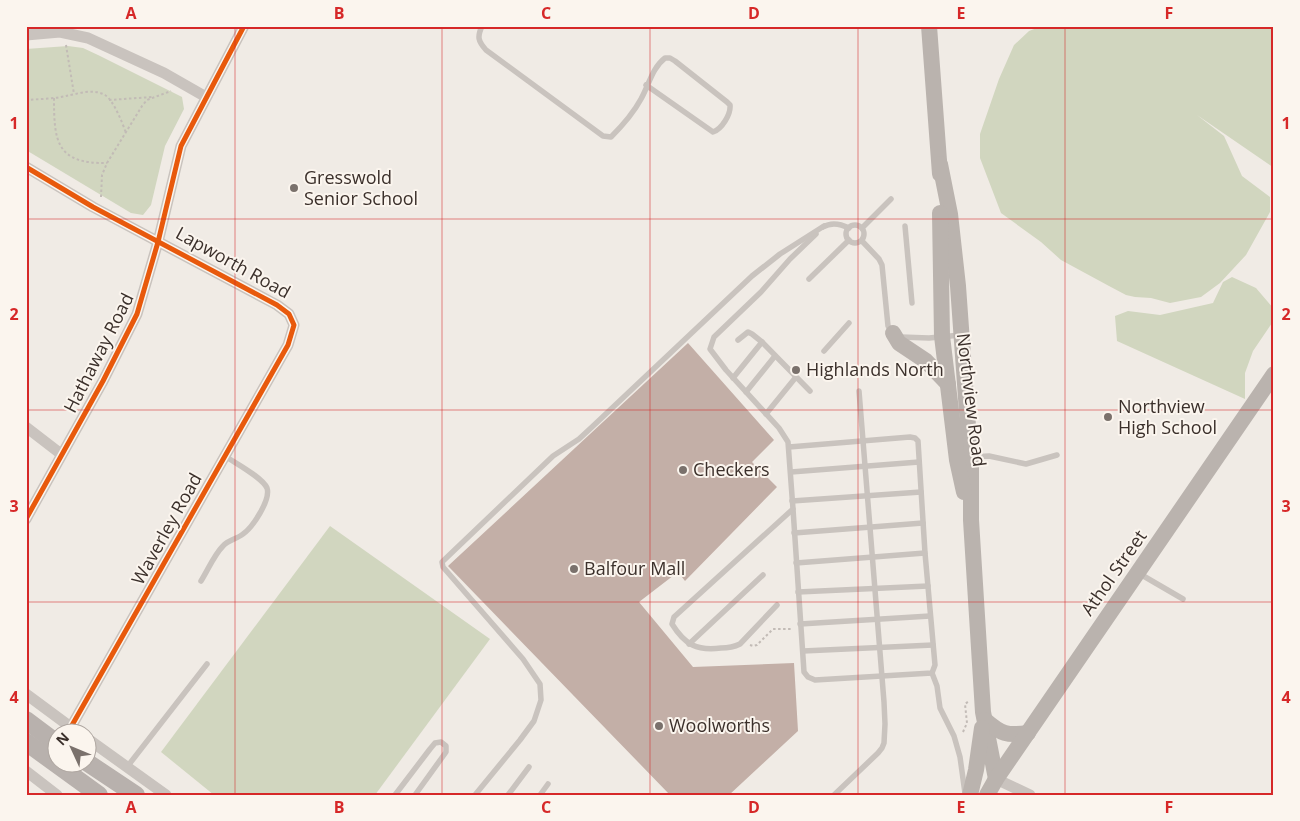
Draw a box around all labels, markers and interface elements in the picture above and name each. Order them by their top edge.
text: A [125,2,137,24]
text: B [334,2,344,24]
text: C [541,2,551,24]
text: D [748,2,760,24]
text: E [957,2,966,24]
text: F [1165,2,1173,24]
text: 1 [9,112,19,134]
text: 1 [1281,112,1291,134]
place label: Gresswold Senior School [304,165,418,210]
marker: Gresswold Senior School [288,182,300,194]
street label: Lapworth Road [172,221,295,304]
street label: Hathaway Road [58,289,139,417]
text: 2 [9,303,19,325]
text: 2 [1281,303,1291,325]
street label: Northview Road [952,332,992,468]
place label: Highlands North [806,357,944,381]
marker: Highlands North [790,364,802,376]
place label: Northview High School [1118,394,1217,439]
marker: Northview High School [1102,411,1114,423]
place label: Checkers [693,457,770,481]
marker: Checkers [677,464,689,476]
street label: Waverley Road [125,468,207,589]
text: 3 [9,495,19,517]
text: 3 [1281,495,1291,517]
street label: Athol Street [1075,525,1151,620]
place label: Balfour Mall [584,556,685,580]
marker: Balfour Mall [568,563,580,575]
text: 4 [9,686,19,708]
text: 4 [1281,686,1291,708]
place label: Woolworths [669,713,770,737]
marker: Woolworths [653,720,665,732]
north arrow [48,724,98,774]
text: N [51,728,73,749]
text: A [125,796,137,818]
text: B [334,796,344,818]
text: C [541,796,551,818]
text: D [748,796,760,818]
text: E [957,796,966,818]
text: F [1165,796,1173,818]

